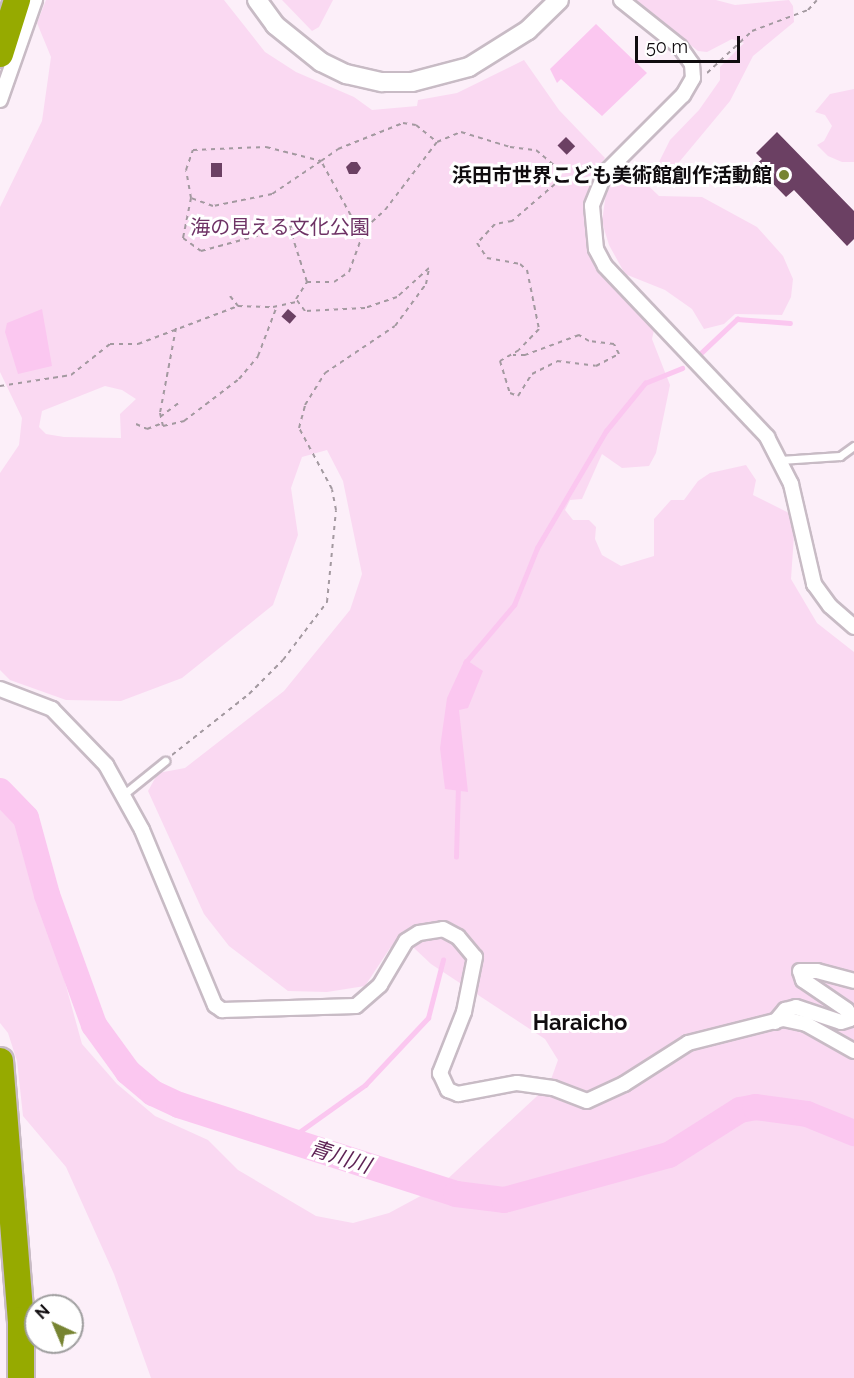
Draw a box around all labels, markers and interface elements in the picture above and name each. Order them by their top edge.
scale bar [638,24,743,62]
text: 50 m [646,36,688,57]
place label: 浜田市世界こども美術館創作活動館 [452,163,772,187]
marker: 浜田市世界こども美術館創作活動館 [777,168,791,182]
park label: 海の見える文化公園 [190,215,370,239]
district label: Haraicho [533,1010,627,1036]
water label: 青川川 [306,1135,374,1179]
north arrow [24,1294,84,1354]
text: N [32,1301,54,1323]

